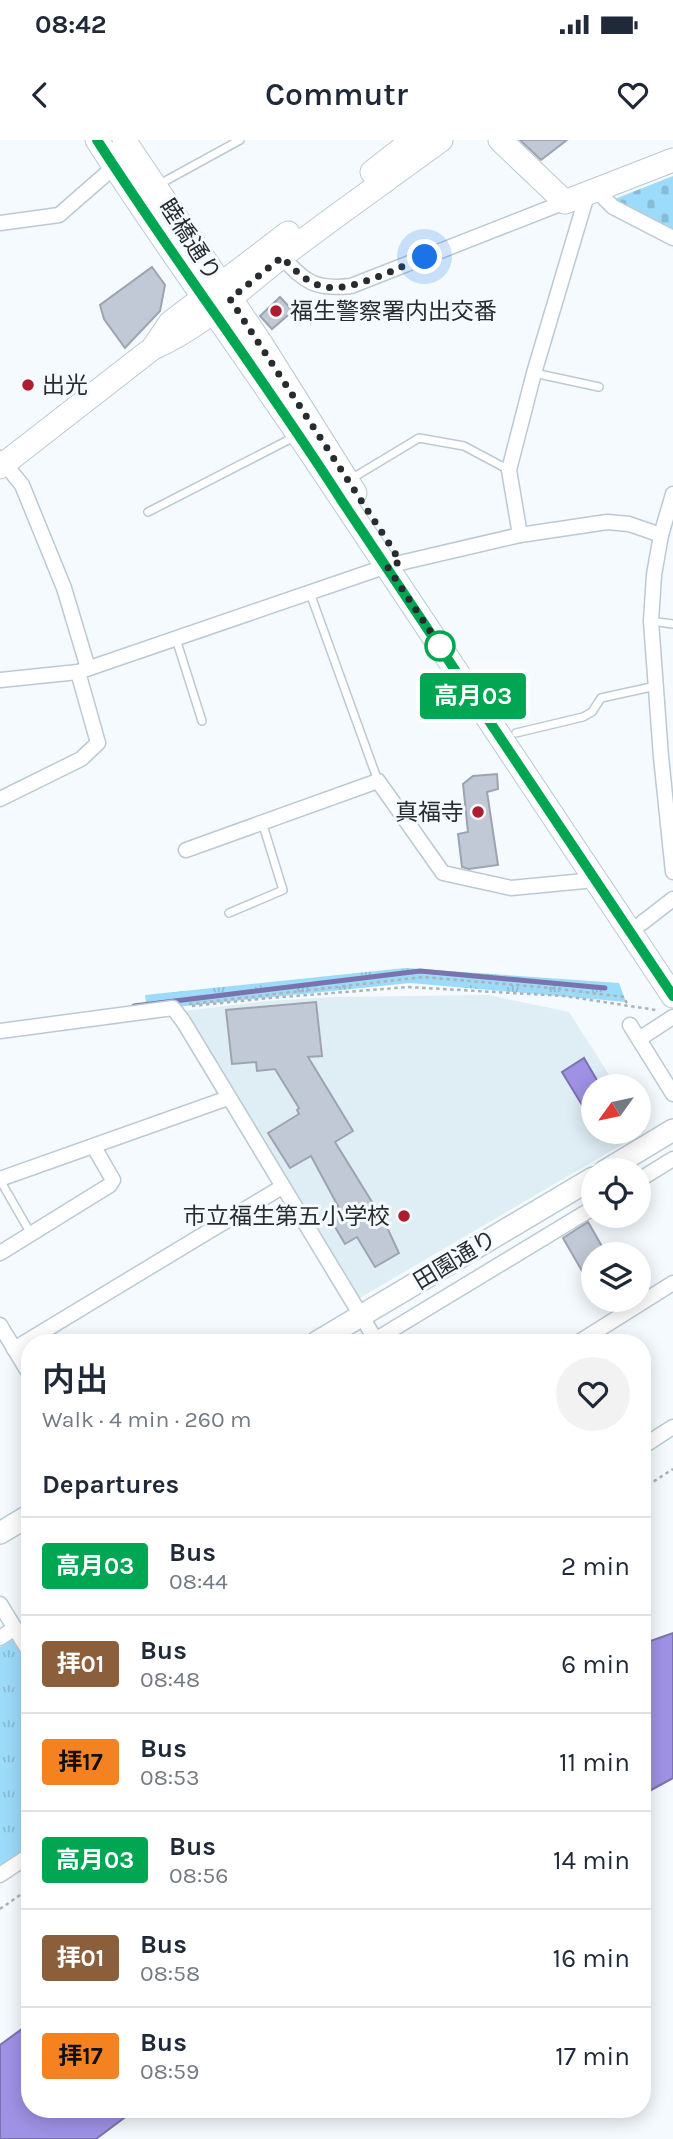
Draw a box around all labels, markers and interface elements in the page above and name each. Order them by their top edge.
text: 08:42 [35,9,106,40]
icon: back [21,76,59,114]
text: Commutr [265,76,408,113]
icon: heart [614,76,652,114]
street label: 睦橋通り [154,194,226,286]
your location [407,239,442,274]
place label: 福生警察署内出交番 [290,298,497,325]
marker: 福生警察署内出交番 [268,303,284,319]
place label: 出光 [42,372,88,399]
marker: 出光 [20,377,36,393]
unlabelled marker [425,631,455,661]
line badge: 高月03 [424,673,522,719]
text: 高月03 [434,682,512,710]
place label: 真福寺 [395,799,464,826]
marker: 真福寺 [470,804,486,820]
north arrow [581,1074,651,1144]
map controls [581,1074,651,1312]
button: locate [581,1158,651,1228]
place label: 市立福生第五小学校 [183,1203,390,1230]
marker: 市立福生第五小学校 [396,1208,412,1224]
street label: 田園通り [409,1225,501,1295]
button: layers [581,1242,651,1312]
button: heart [556,1357,630,1431]
text: 内出 [42,1361,108,1399]
text: Walk · 4 min · 260 m [42,1406,252,1433]
text: Departures [42,1469,179,1500]
text: Bus [169,1537,216,1568]
text: 2 min [561,1551,630,1582]
text: 高月03 [56,1552,134,1580]
text: 08:44 [169,1568,228,1595]
text: Bus [140,1635,187,1666]
text: 6 min [561,1649,630,1680]
text: 拝01 [57,1650,104,1678]
text: 08:48 [140,1666,200,1693]
text: Bus [140,1733,187,1764]
text: 11 min [559,1747,630,1778]
text: 拝17 [58,1748,103,1776]
text: 08:53 [140,1764,200,1791]
text: Bus [169,1831,216,1862]
text: 14 min [553,1845,630,1876]
text: 高月03 [56,1846,134,1874]
text: 08:56 [169,1862,228,1889]
text: Bus [140,1929,187,1960]
text: 16 min [553,1943,630,1974]
text: 拝01 [57,1944,104,1972]
text: 08:58 [140,1960,200,1987]
text: Bus [140,2027,187,2058]
text: 17 min [555,2041,630,2072]
text: 拝17 [58,2042,103,2070]
text: 08:59 [140,2058,199,2085]

